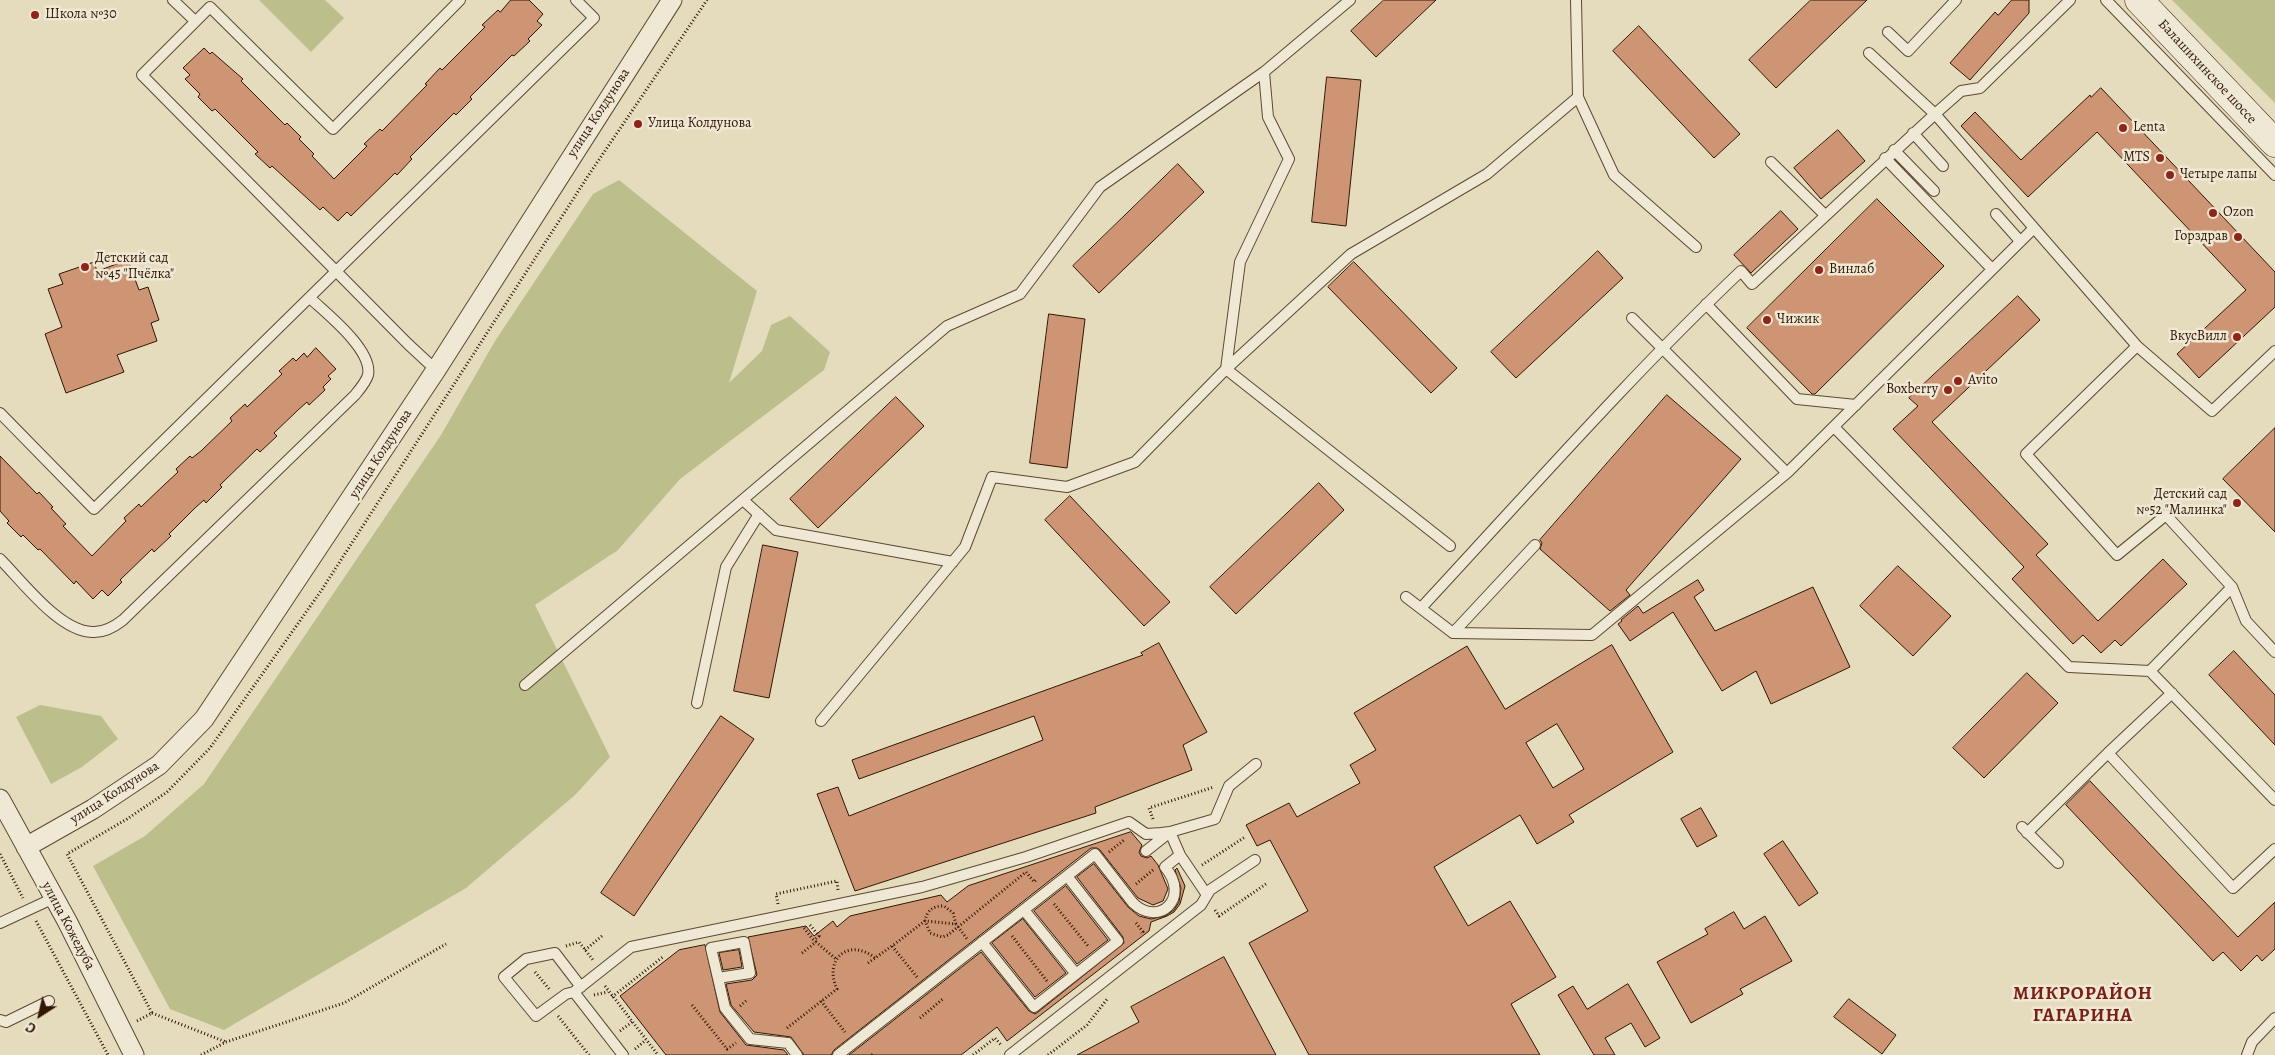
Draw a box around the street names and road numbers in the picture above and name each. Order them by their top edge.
street label: Балашихинское шоссе [2154,16,2260,128]
street label: улица Колдунова [564,65,634,161]
street label: улица Колдунова [346,406,416,502]
street label: улица Колдунова [67,758,163,828]
street label: улица Кожедуба [38,879,98,973]

